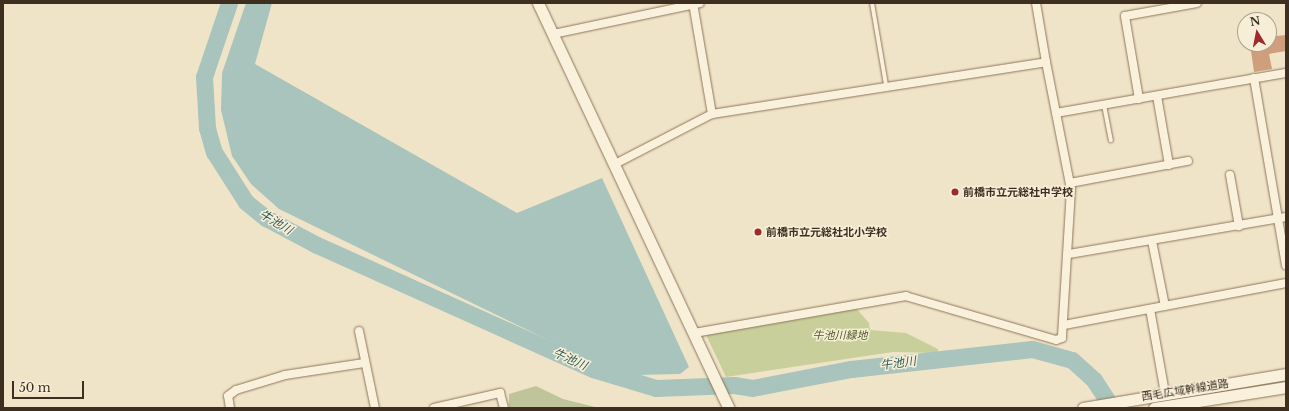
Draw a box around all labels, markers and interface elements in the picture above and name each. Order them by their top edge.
north arrow [1237,12,1277,52]
text: N [1249,13,1261,29]
place label: 前橋市立元総社中学校 [963,185,1073,199]
marker: 前橋市立元総社中学校 [950,187,960,197]
water label: 牛池川 [257,207,295,237]
place label: 前橋市立元総社北小学校 [766,225,887,239]
marker: 前橋市立元総社北小学校 [753,227,763,237]
park label: 牛池川緑地 [813,328,867,342]
water label: 牛池川 [551,345,589,373]
water label: 牛池川 [879,354,917,372]
scale bar [14,373,86,399]
street label: 西毛広域幹線道路 [1141,377,1229,403]
text: 50 m [19,380,51,395]

